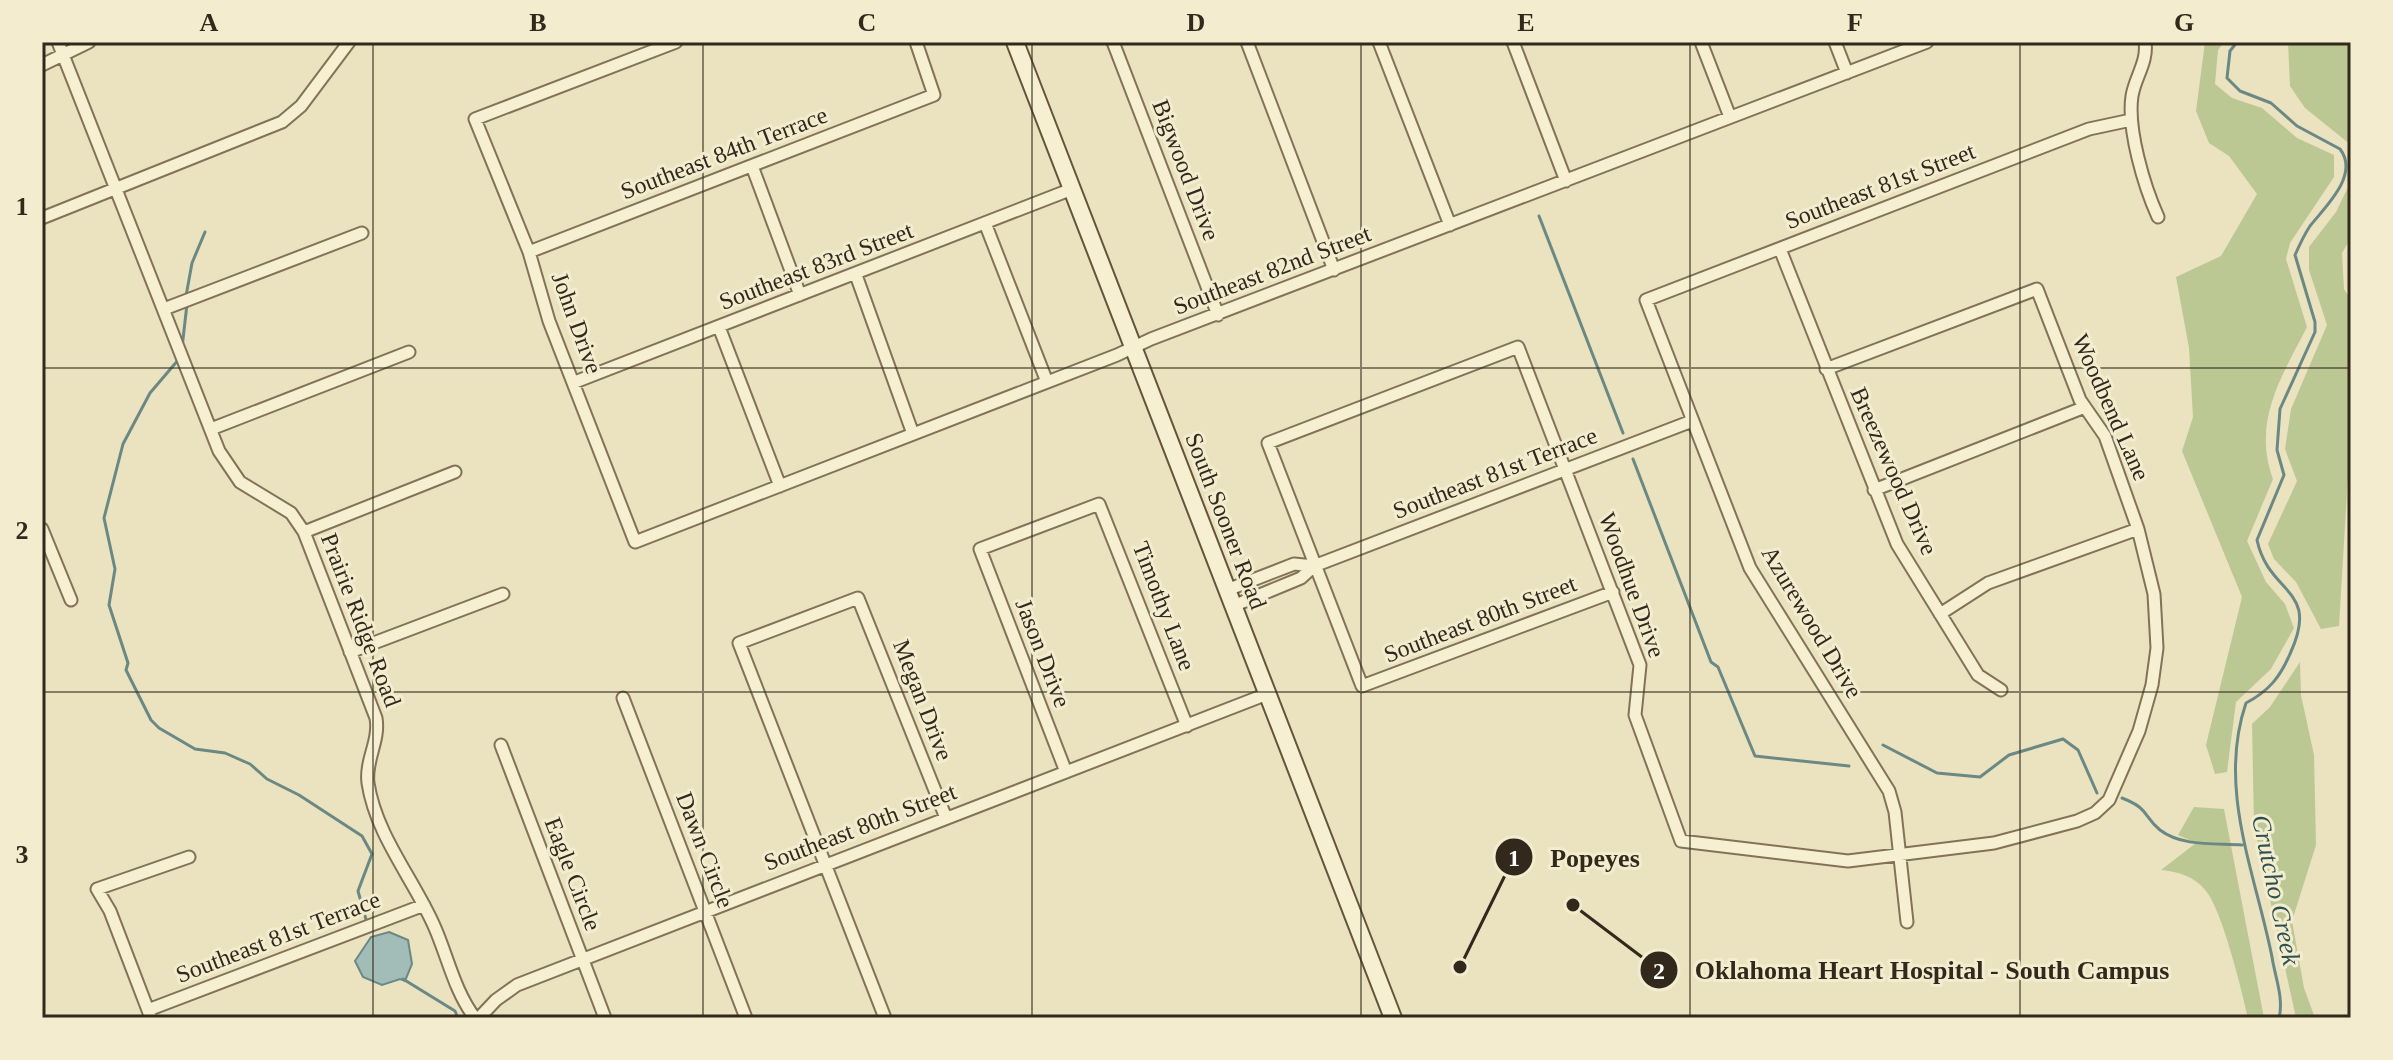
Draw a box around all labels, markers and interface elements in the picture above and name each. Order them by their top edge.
text: A [200,8,219,37]
text: B [529,8,547,37]
text: C [858,8,876,37]
text: D [1187,8,1205,37]
text: E [1517,8,1535,37]
text: F [1847,8,1863,37]
text: G [2174,8,2194,37]
street label: Bigwood Drive [1147,96,1225,244]
street label: Southeast 84th Terrace [617,102,831,204]
street label: Southeast 81st Street [1781,138,1979,234]
text: 1 [16,192,29,221]
street label: Southeast 83rd Street [716,217,917,315]
street label: Southeast 82nd Street [1170,220,1375,320]
street label: John Drive [547,269,607,377]
street label: Woodbend Lane [2067,330,2155,484]
street label: Breezewood Drive [1845,383,1943,559]
street label: Southeast 81st Terrace [1389,422,1601,524]
street label: South Sooner Road [1180,429,1272,613]
street label: Woodhue Drive [1594,509,1670,661]
text: 2 [16,516,29,545]
street label: Prairie Ridge Road [316,529,406,711]
street label: Timothy Lane [1128,538,1200,674]
street label: Azurewood Drive [1756,541,1868,703]
street label: Southeast 80th Street [1380,570,1580,668]
street label: Jason Drive [1010,595,1076,711]
street label: Megan Drive [888,636,958,764]
street label: Southeast 80th Street [760,778,960,876]
street label: Dawn Circle [671,788,739,912]
water label: Crutcho Creek [2246,812,2306,968]
street label: Eagle Circle [539,814,607,934]
callout: Popeyes [1494,832,1655,882]
text: 3 [16,840,29,869]
text: Popeyes [1550,844,1640,873]
text: 1 [1508,845,1520,871]
street label: Southeast 81st Terrace [172,886,384,988]
callout: Oklahoma Heart Hospital - South Campus [1639,945,2185,995]
text: Oklahoma Heart Hospital - South Campus [1695,956,2169,985]
text: 2 [1653,958,1665,984]

